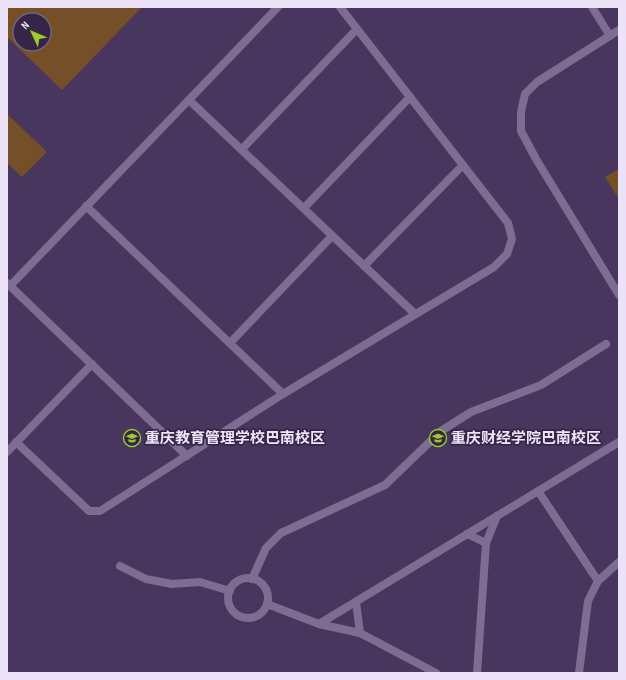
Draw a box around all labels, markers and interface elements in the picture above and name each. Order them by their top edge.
north arrow [12,12,52,52]
text: N [18,19,32,32]
school or university icon: 重庆教育管理学校巴南校区 [122,428,142,448]
school or university icon: 重庆财经学院巴南校区 [428,428,448,448]
place label: 重庆教育管理学校巴南校区 [145,429,325,448]
place label: 重庆财经学院巴南校区 [451,429,601,448]

